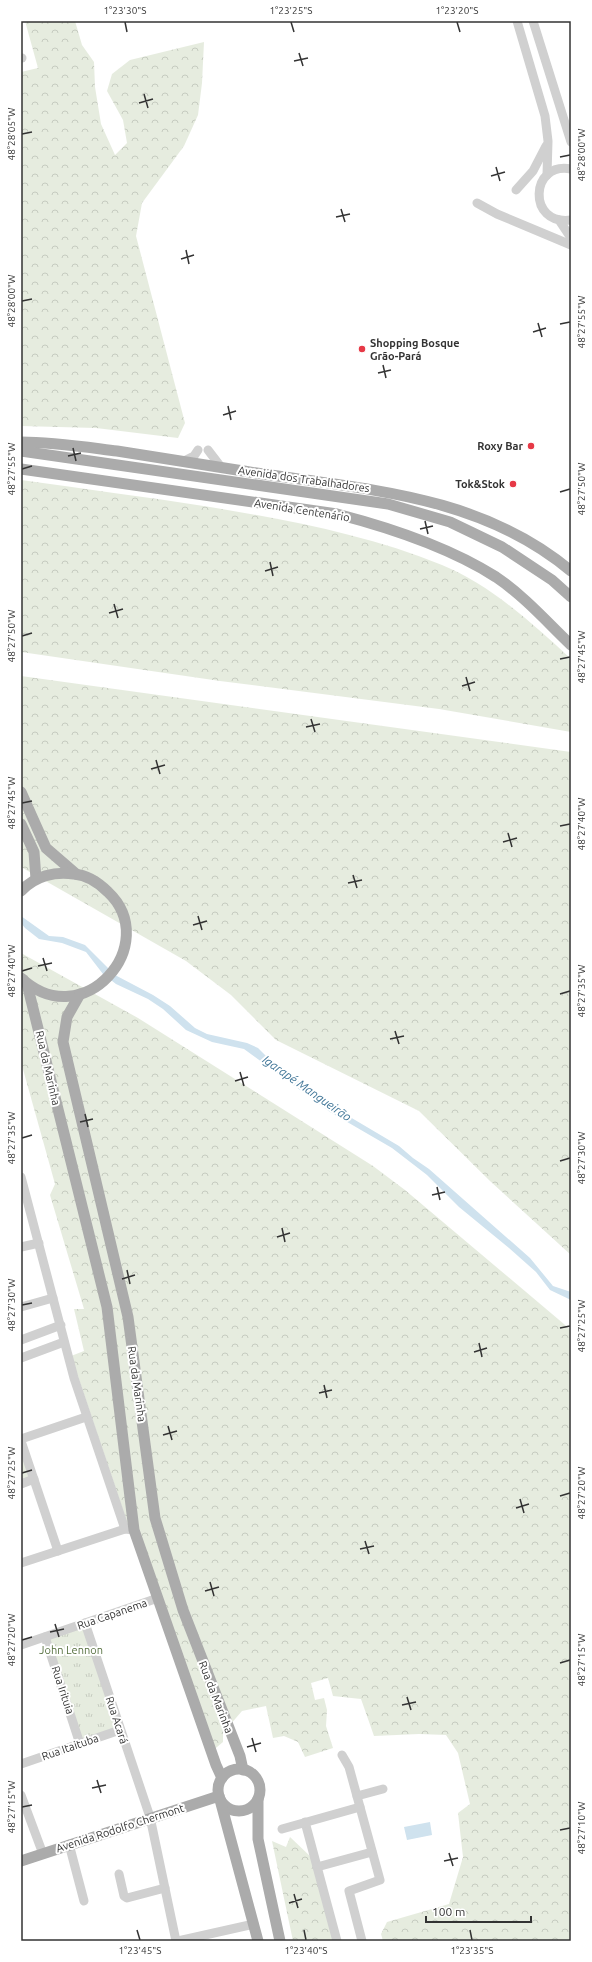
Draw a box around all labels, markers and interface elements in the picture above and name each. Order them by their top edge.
text: 1°23'30"S [103,5,147,16]
text: 1°23'25"S [269,5,313,16]
text: 1°23'20"S [435,5,479,16]
text: 48°28'05"W [6,108,17,160]
text: 48°28'00"W [576,129,587,181]
text: 48°28'00"W [6,275,17,327]
text: 48°27'55"W [576,296,587,348]
place label: Shopping Bosque Grão-Pará [370,337,460,362]
marker: Shopping Bosque Grão-Pará [357,344,367,354]
place label: Roxy Bar [477,440,523,452]
marker: Roxy Bar [526,441,536,451]
text: 48°27'55"W [6,443,17,495]
text: 48°27'50"W [576,463,587,515]
street label: Avenida dos Trabalhadores [238,464,371,494]
place label: Tok&Stok [455,478,506,490]
marker: Tok&Stok [508,479,518,489]
street label: Avenida Centenário [253,497,351,523]
text: 48°27'50"W [6,610,17,662]
text: 48°27'45"W [576,631,587,683]
text: 48°27'45"W [6,777,17,829]
text: 48°27'40"W [576,798,587,850]
text: 48°27'40"W [6,945,17,997]
text: 48°27'35"W [576,965,587,1017]
street label: Rua da Marinha [34,1030,62,1106]
water label: Igarapé Mangueirão [260,1053,354,1124]
text: 48°27'35"W [6,1112,17,1164]
text: 48°27'30"W [576,1132,587,1184]
text: 48°27'30"W [6,1279,17,1331]
text: 48°27'25"W [576,1300,587,1352]
street label: Rua da Marinha [126,1345,148,1423]
text: 48°27'25"W [6,1447,17,1499]
text: 48°27'20"W [576,1467,587,1519]
street label: Rua Capanema [75,1596,149,1632]
text: 48°27'20"W [6,1614,17,1666]
text: 48°27'15"W [576,1634,587,1686]
park label: John Lennon [39,1644,103,1656]
street label: Rua da Marinha [197,1659,235,1735]
street label: Rua Irituia [50,1664,76,1716]
street label: Rua Acará [104,1695,130,1745]
street label: Rua Itaituba [40,1732,100,1762]
text: 48°27'15"W [6,1781,17,1833]
street label: Avenida Rodolfo Chermont [54,1801,186,1854]
text: 48°27'10"W [576,1802,587,1854]
scale bar [426,1898,531,1924]
text: 100 m [432,1905,465,1918]
text: 1°23'45"S [118,1945,162,1956]
text: 1°23'40"S [284,1945,328,1956]
text: 1°23'35"S [450,1945,494,1956]

